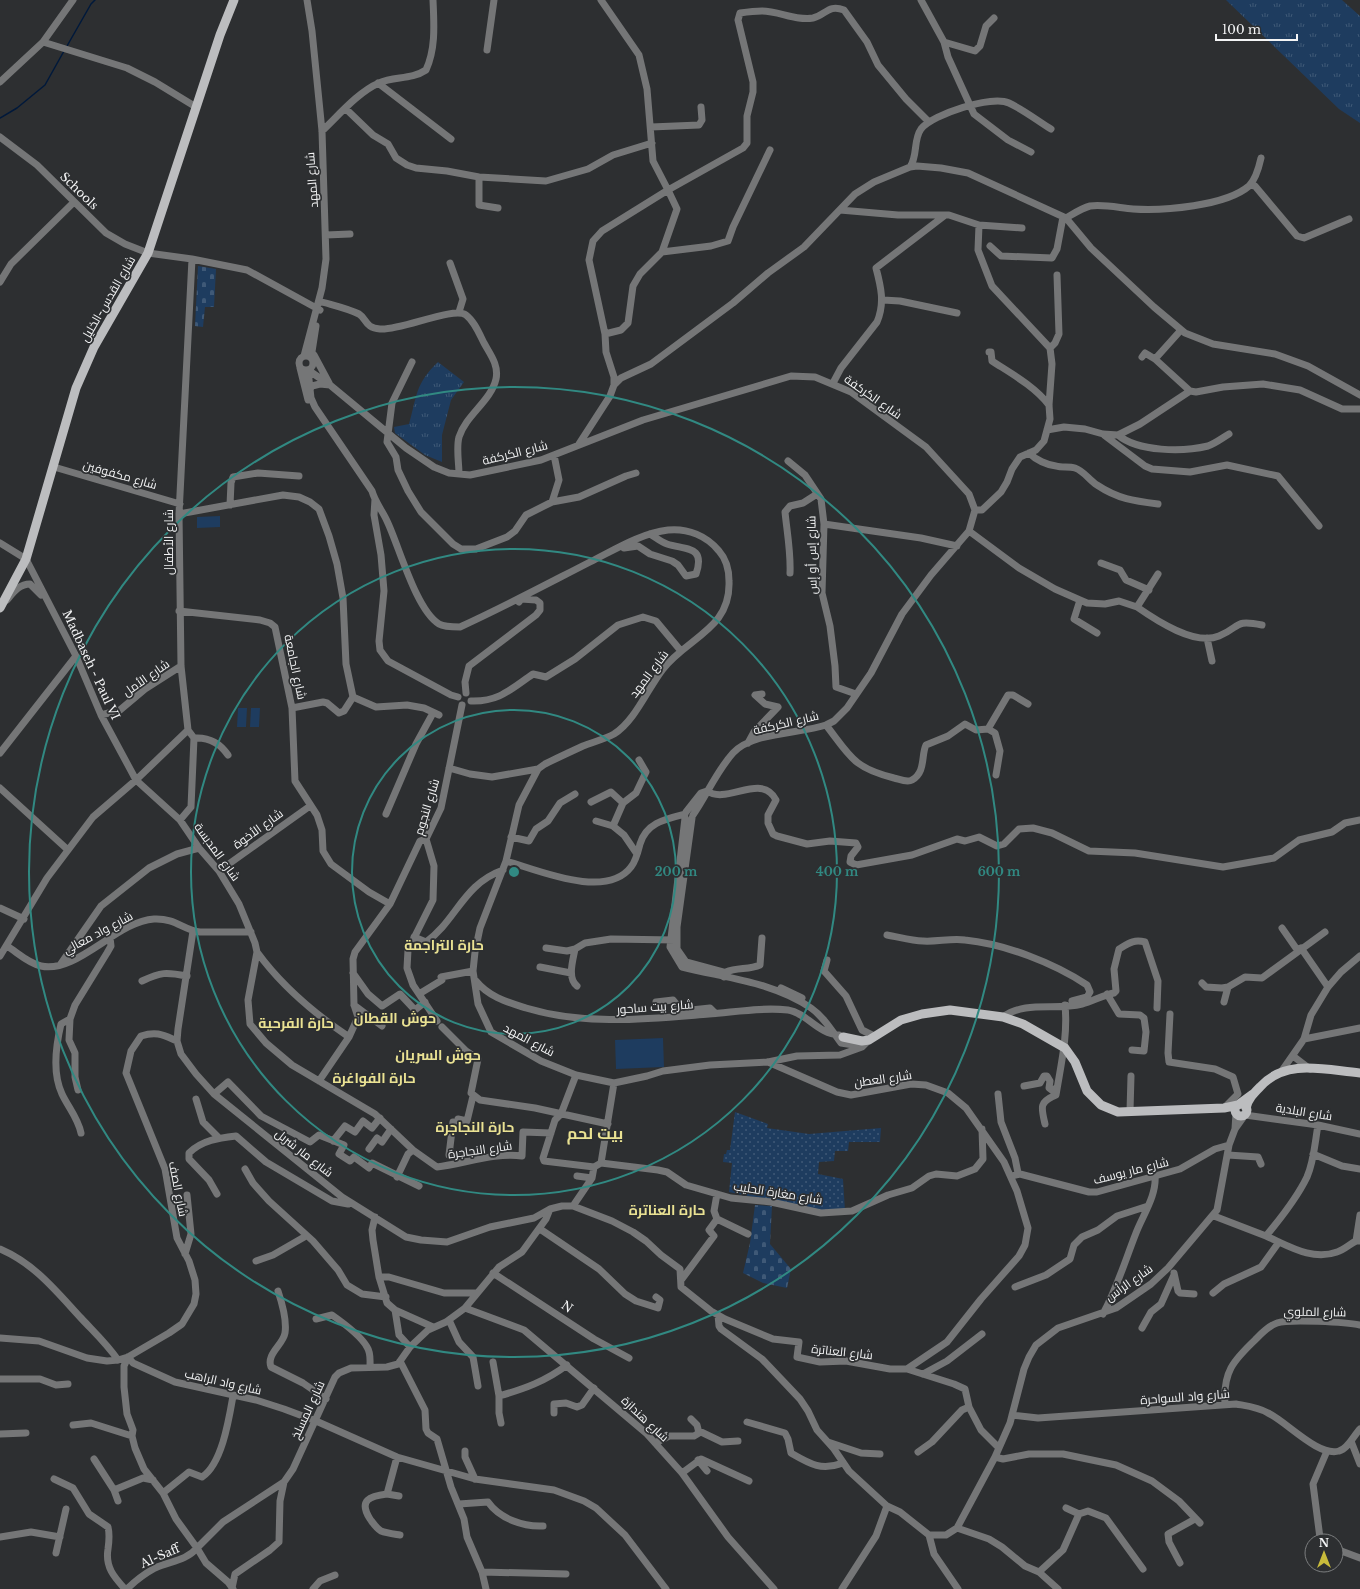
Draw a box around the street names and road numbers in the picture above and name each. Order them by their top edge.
street label: شارع المهد [302,152,322,208]
street label: Schools [57,169,102,213]
street label: شارع القدس-الخليل [77,253,139,345]
street label: شارع الكركفة [841,371,905,423]
street label: شارع الكركفة [481,437,549,469]
street label: شارع مكفوفين [81,457,159,493]
street label: شارع الأطفال [161,509,177,575]
street label: شارع إس أو إس [803,515,821,595]
street label: Madbaseh - Paul VI [59,608,123,722]
street label: شارع الجامعة [280,633,310,701]
street label: شارع المهد [626,647,672,701]
street label: شارع الأمل [119,656,173,700]
street label: شارع الكركفة [752,708,820,738]
street label: شارع النجوم [411,777,443,837]
street label: شارع الأخوة [230,805,286,853]
street label: شارع المدبسة [190,820,244,884]
street label: شارع واد معالي [60,908,137,960]
street label: شارع بيت ساحور [615,996,694,1018]
street label: شارع المهد [501,1020,557,1060]
street label: شارع العطن [853,1067,913,1091]
street label: شارع البلدية [1275,1100,1333,1124]
street label: شارع مار شربل [272,1125,336,1181]
street label: شارع النجاجرة [447,1138,513,1162]
street label: شارع مار يوسف [1092,1154,1170,1188]
street label: شارع الصف [165,1160,191,1218]
street label: شارع مغارة الحليب [732,1178,824,1208]
street label: شارع الرأس [1102,1261,1156,1305]
street label: N [559,1297,576,1316]
street label: شارع الملوي [1283,1303,1347,1323]
street label: شارع العناترة [810,1341,874,1363]
street label: شارع واد الراهب [183,1365,263,1399]
street label: شارع المسلخ [287,1378,329,1442]
street label: شارع واد السواحرة [1140,1386,1231,1408]
street label: شارع هندازة [618,1393,672,1445]
street label: Al-Saff [137,1540,183,1571]

